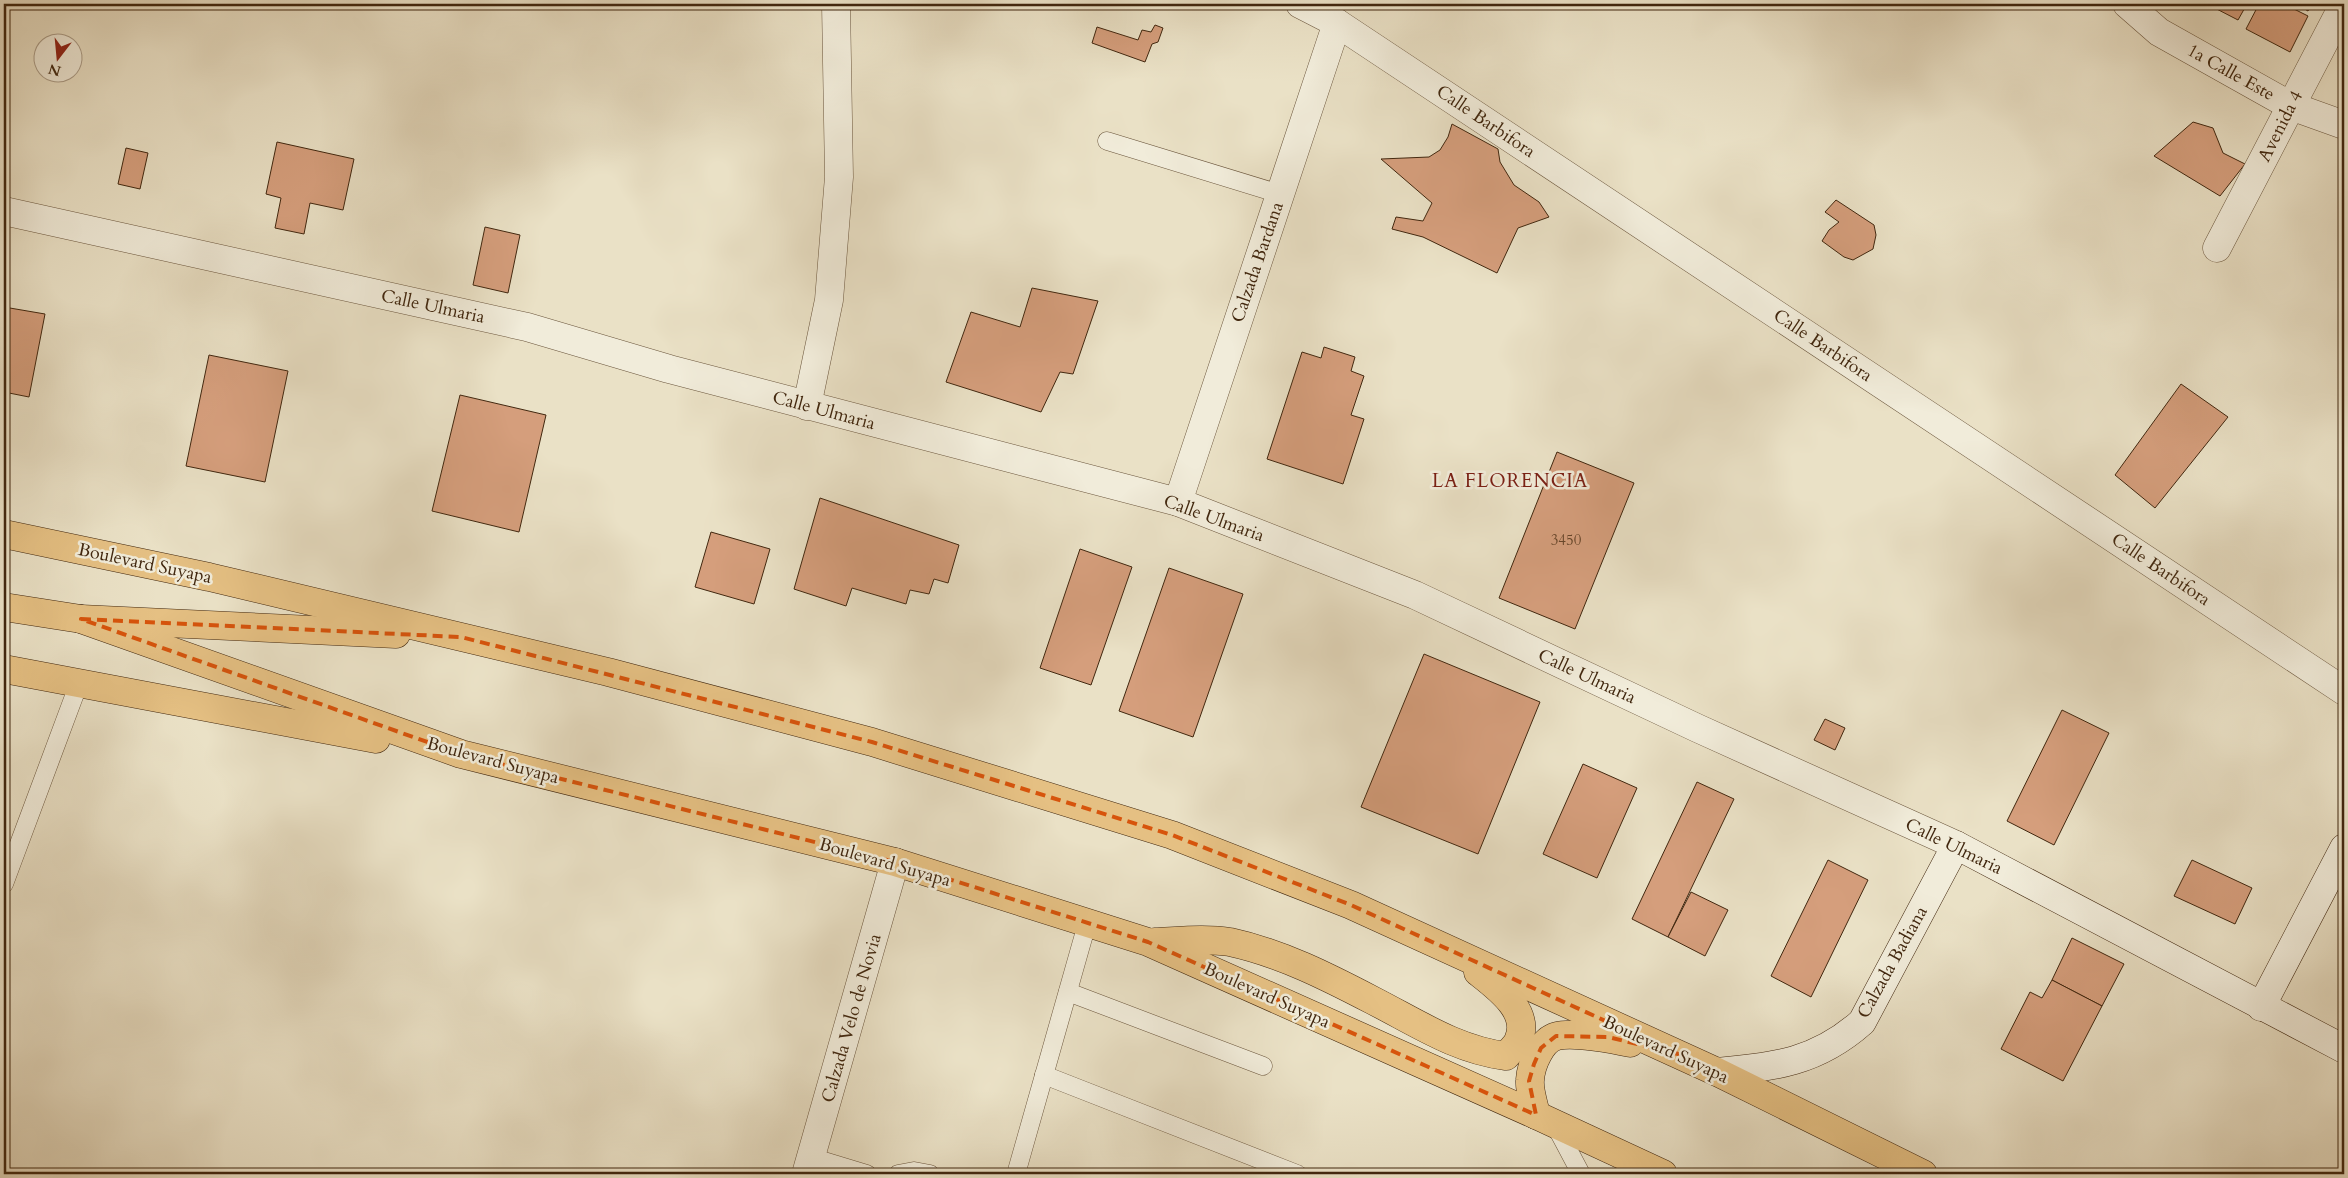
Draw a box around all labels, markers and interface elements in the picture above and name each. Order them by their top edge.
north arrow [32,32,82,82]
street label: 1a Calle Este [2182,38,2279,107]
text: N [46,59,63,81]
street label: Calle Barbifora [1431,79,1540,164]
street label: Avenida 4 [2252,86,2309,166]
street label: Calzada Bardana [1225,198,1290,326]
street label: Calle Ulmaria [379,283,487,330]
street label: Calle Barbifora [1768,303,1877,388]
street label: Calle Ulmaria [770,385,878,436]
district label: LA FLORENCIA [1432,468,1588,494]
street label: Calle Ulmaria [1160,489,1268,548]
street label: Calle Barbifora [2106,527,2215,612]
house number: 3450 [1551,530,1582,550]
street label: Boulevard Suyapa [76,537,214,590]
street label: Calle Ulmaria [1534,643,1640,710]
street label: Boulevard Suyapa [424,731,562,790]
street label: Calle Ulmaria [1901,812,2007,881]
street label: Boulevard Suyapa [816,832,954,893]
street label: Calzada Badiana [1851,902,1934,1023]
street label: Calzada Velo de Novia [815,931,888,1105]
street label: Boulevard Suyapa [1200,956,1334,1035]
street label: Boulevard Suyapa [1599,1009,1733,1090]

